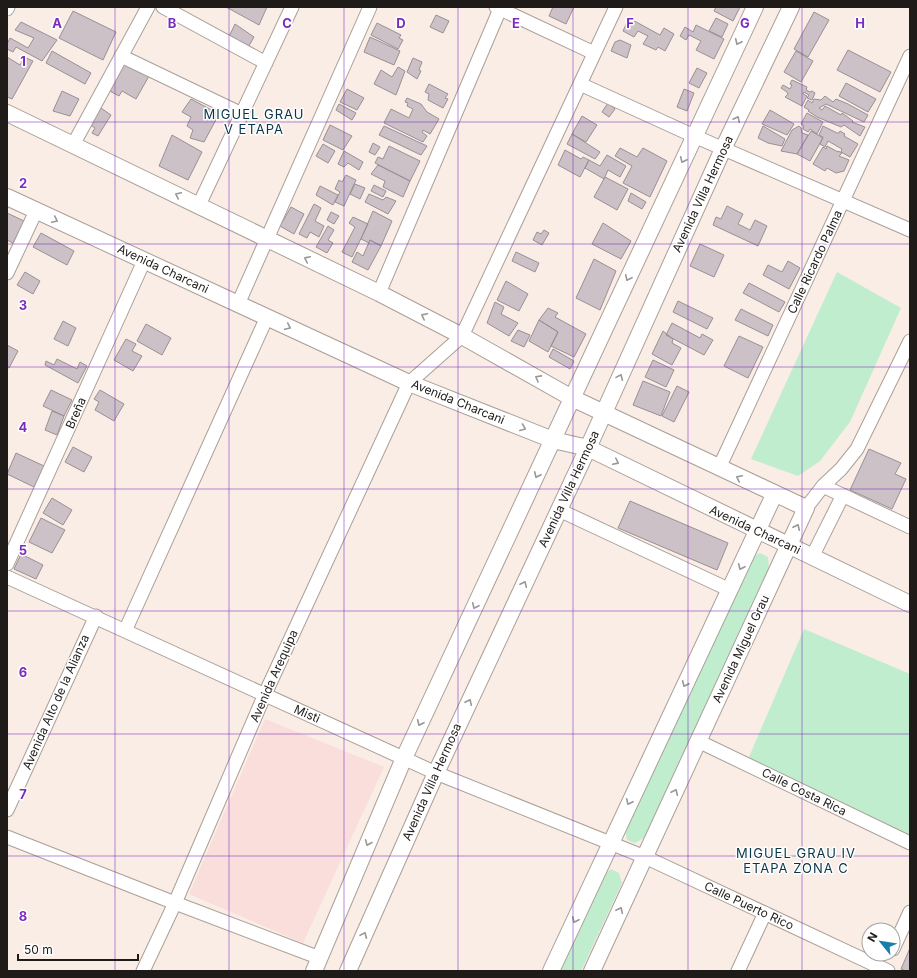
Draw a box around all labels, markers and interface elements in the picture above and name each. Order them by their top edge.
text: A [52,15,62,31]
text: B [168,15,177,31]
text: C [282,15,292,31]
text: D [396,15,406,31]
text: E [512,15,520,31]
text: F [626,15,634,31]
text: G [740,15,750,31]
text: H [855,15,865,31]
one-way arrow [735,38,743,46]
text: 1 [20,53,26,69]
district label: MIGUEL GRAU V ETAPA [204,106,304,137]
one-way arrow [732,116,740,123]
street label: Avenida Villa Hermosa [669,133,736,254]
one-way arrow [680,156,688,163]
text: 2 [19,175,27,191]
one-way arrow [175,192,182,200]
street label: Calle Ricardo Palma [784,207,845,316]
one-way arrow [52,215,59,223]
street label: Avenida Charcani [115,241,211,296]
one-way arrow [304,256,312,264]
one-way arrow [625,273,633,281]
text: 3 [19,297,27,313]
one-way arrow [421,313,428,321]
one-way arrow [283,322,291,330]
one-way arrow [615,374,623,381]
street label: Avenida Charcani [409,376,507,427]
one-way arrow [535,376,542,383]
street label: Breña [62,395,89,431]
text: 4 [19,419,28,435]
one-way arrow [518,423,526,431]
street label: Avenida Villa Hermosa [535,428,602,549]
one-way arrow [612,457,620,465]
one-way arrow [534,471,542,479]
one-way arrow [736,475,743,483]
street label: Avenida Charcani [707,502,803,557]
one-way arrow [792,523,800,531]
text: 5 [19,542,27,558]
one-way arrow [738,563,746,570]
one-way arrow [519,581,527,589]
street label: Avenida Miguel Grau [709,593,772,705]
one-way arrow [472,601,480,609]
street label: Avenida Arequipa [246,627,301,724]
street label: Avenida Alto de la Alianza [19,632,92,772]
text: 6 [19,664,27,680]
one-way arrow [682,680,690,688]
one-way arrow [464,699,472,706]
street label: Misti [292,701,323,726]
one-way arrow [417,719,425,727]
street label: Avenida Villa Hermosa [399,721,464,843]
street label: Calle Costa Rica [759,765,849,819]
text: 7 [19,786,27,802]
one-way arrow [670,789,678,797]
one-way arrow [626,798,634,805]
one-way arrow [365,838,373,846]
district label: MIGUEL GRAU IV ETAPA ZONA C [736,845,856,876]
street label: Calle Puerto Rico [702,878,796,933]
one-way arrow [615,907,623,915]
text: 8 [19,908,27,924]
one-way arrow [572,915,580,923]
north arrow [861,922,901,962]
text: N [864,930,880,944]
one-way arrow [359,932,367,940]
scale bar [18,936,138,962]
text: 50 m [24,942,53,957]

